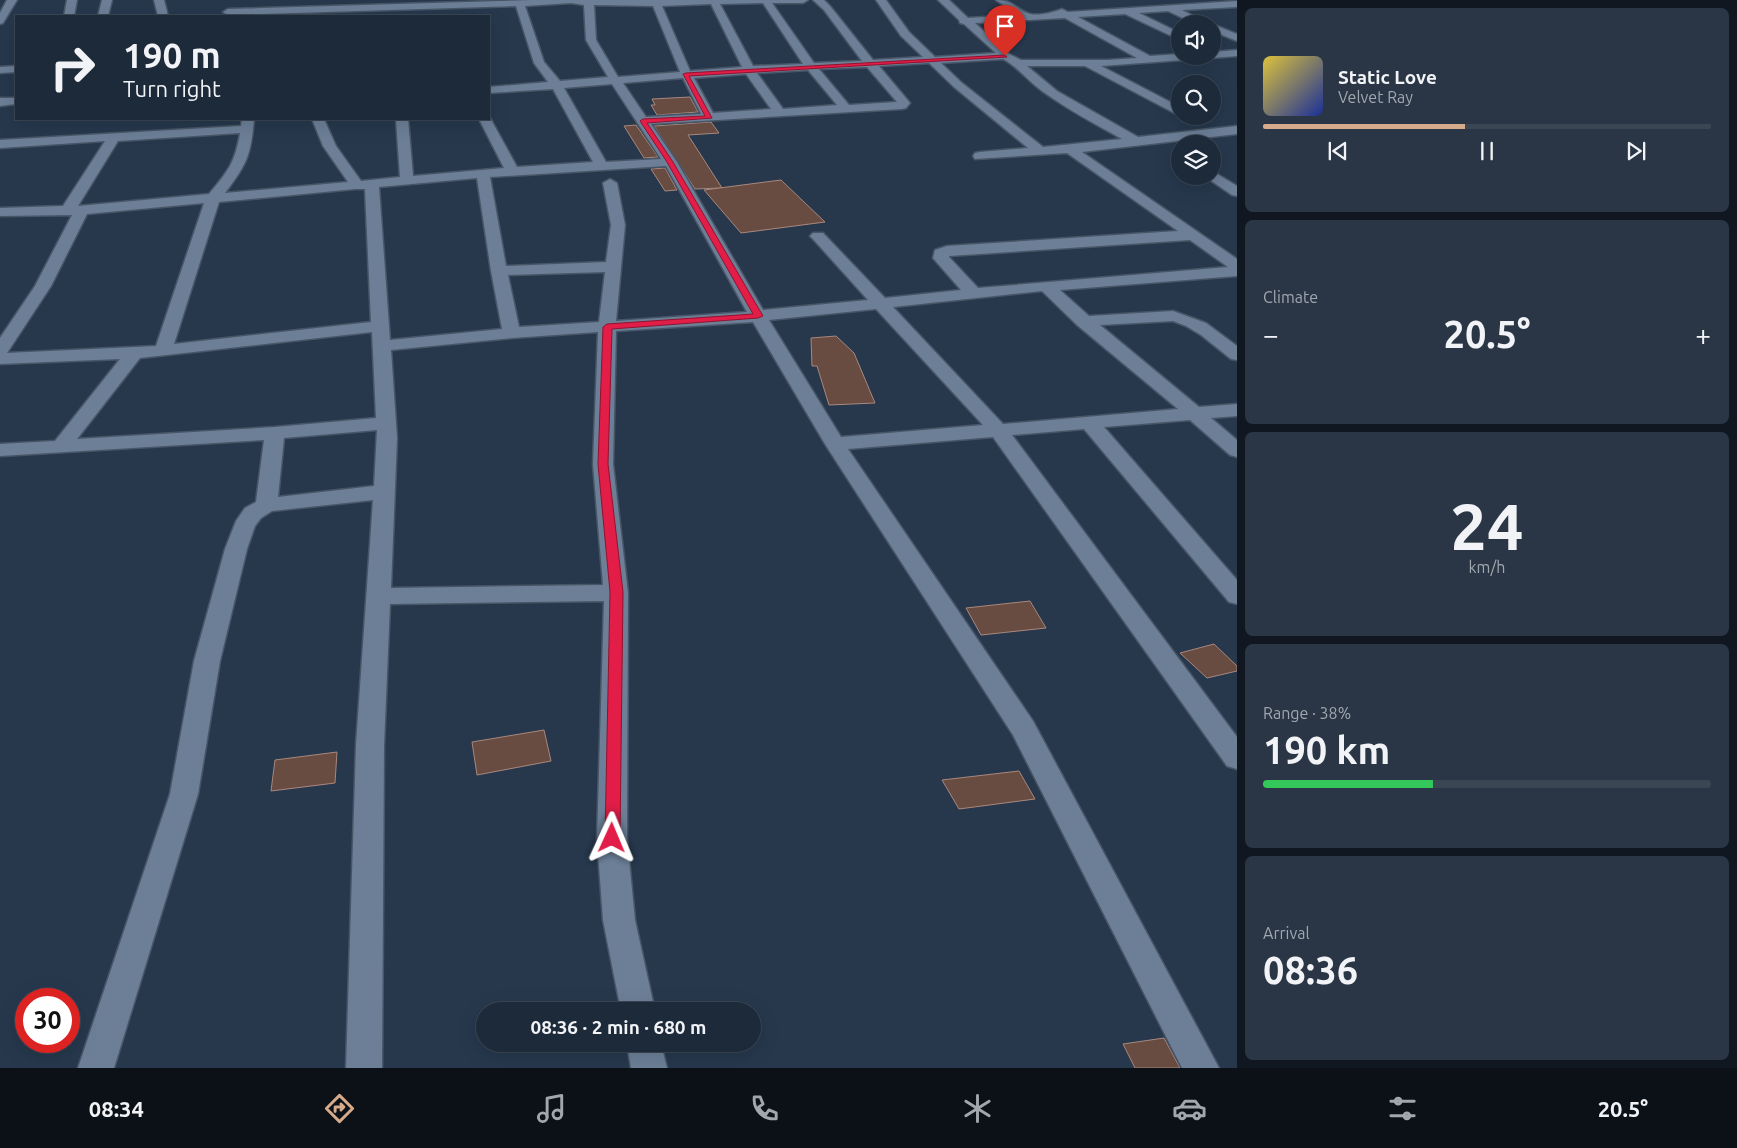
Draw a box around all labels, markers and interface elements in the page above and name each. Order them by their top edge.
pin [984,5,1026,56]
icon: arrive [991,12,1019,40]
map controls [1171,15,1221,185]
button: sound [1171,15,1221,65]
icon: right [40,35,105,100]
text: 190 m [123,35,221,75]
text: Static Love [1338,66,1437,88]
button: search [1171,75,1221,125]
text: Turn right [123,76,221,101]
text: Velvet Ray [1338,88,1413,106]
button: layers [1171,135,1221,185]
icon: previous [1324,137,1352,165]
icon: pause [1473,137,1501,165]
icon: next [1622,137,1650,165]
text: Climate [1263,288,1318,306]
text: 20.5° [1443,313,1531,355]
text: − [1263,319,1279,350]
text: + [1695,319,1711,350]
text: 24 [1450,489,1524,562]
text: km/h [1469,558,1505,576]
text: Range · 38% [1263,704,1351,722]
text: 190 km [1263,729,1390,771]
position arrow [585,811,637,863]
text: Arrival [1263,924,1310,942]
text: 08:36 [1263,949,1358,991]
speed limit sign: 30 [15,988,80,1053]
text: 08:36 · 2 min · 680 m [531,1016,706,1038]
icon: directions [322,1091,357,1126]
icon: music [534,1091,569,1126]
icon: phone [747,1091,782,1126]
icon: climate [960,1091,995,1126]
icon: car [1172,1091,1207,1126]
icon: filters [1385,1091,1420,1126]
text: 08:34 [89,1096,144,1121]
text: 20.5° [1598,1096,1648,1121]

